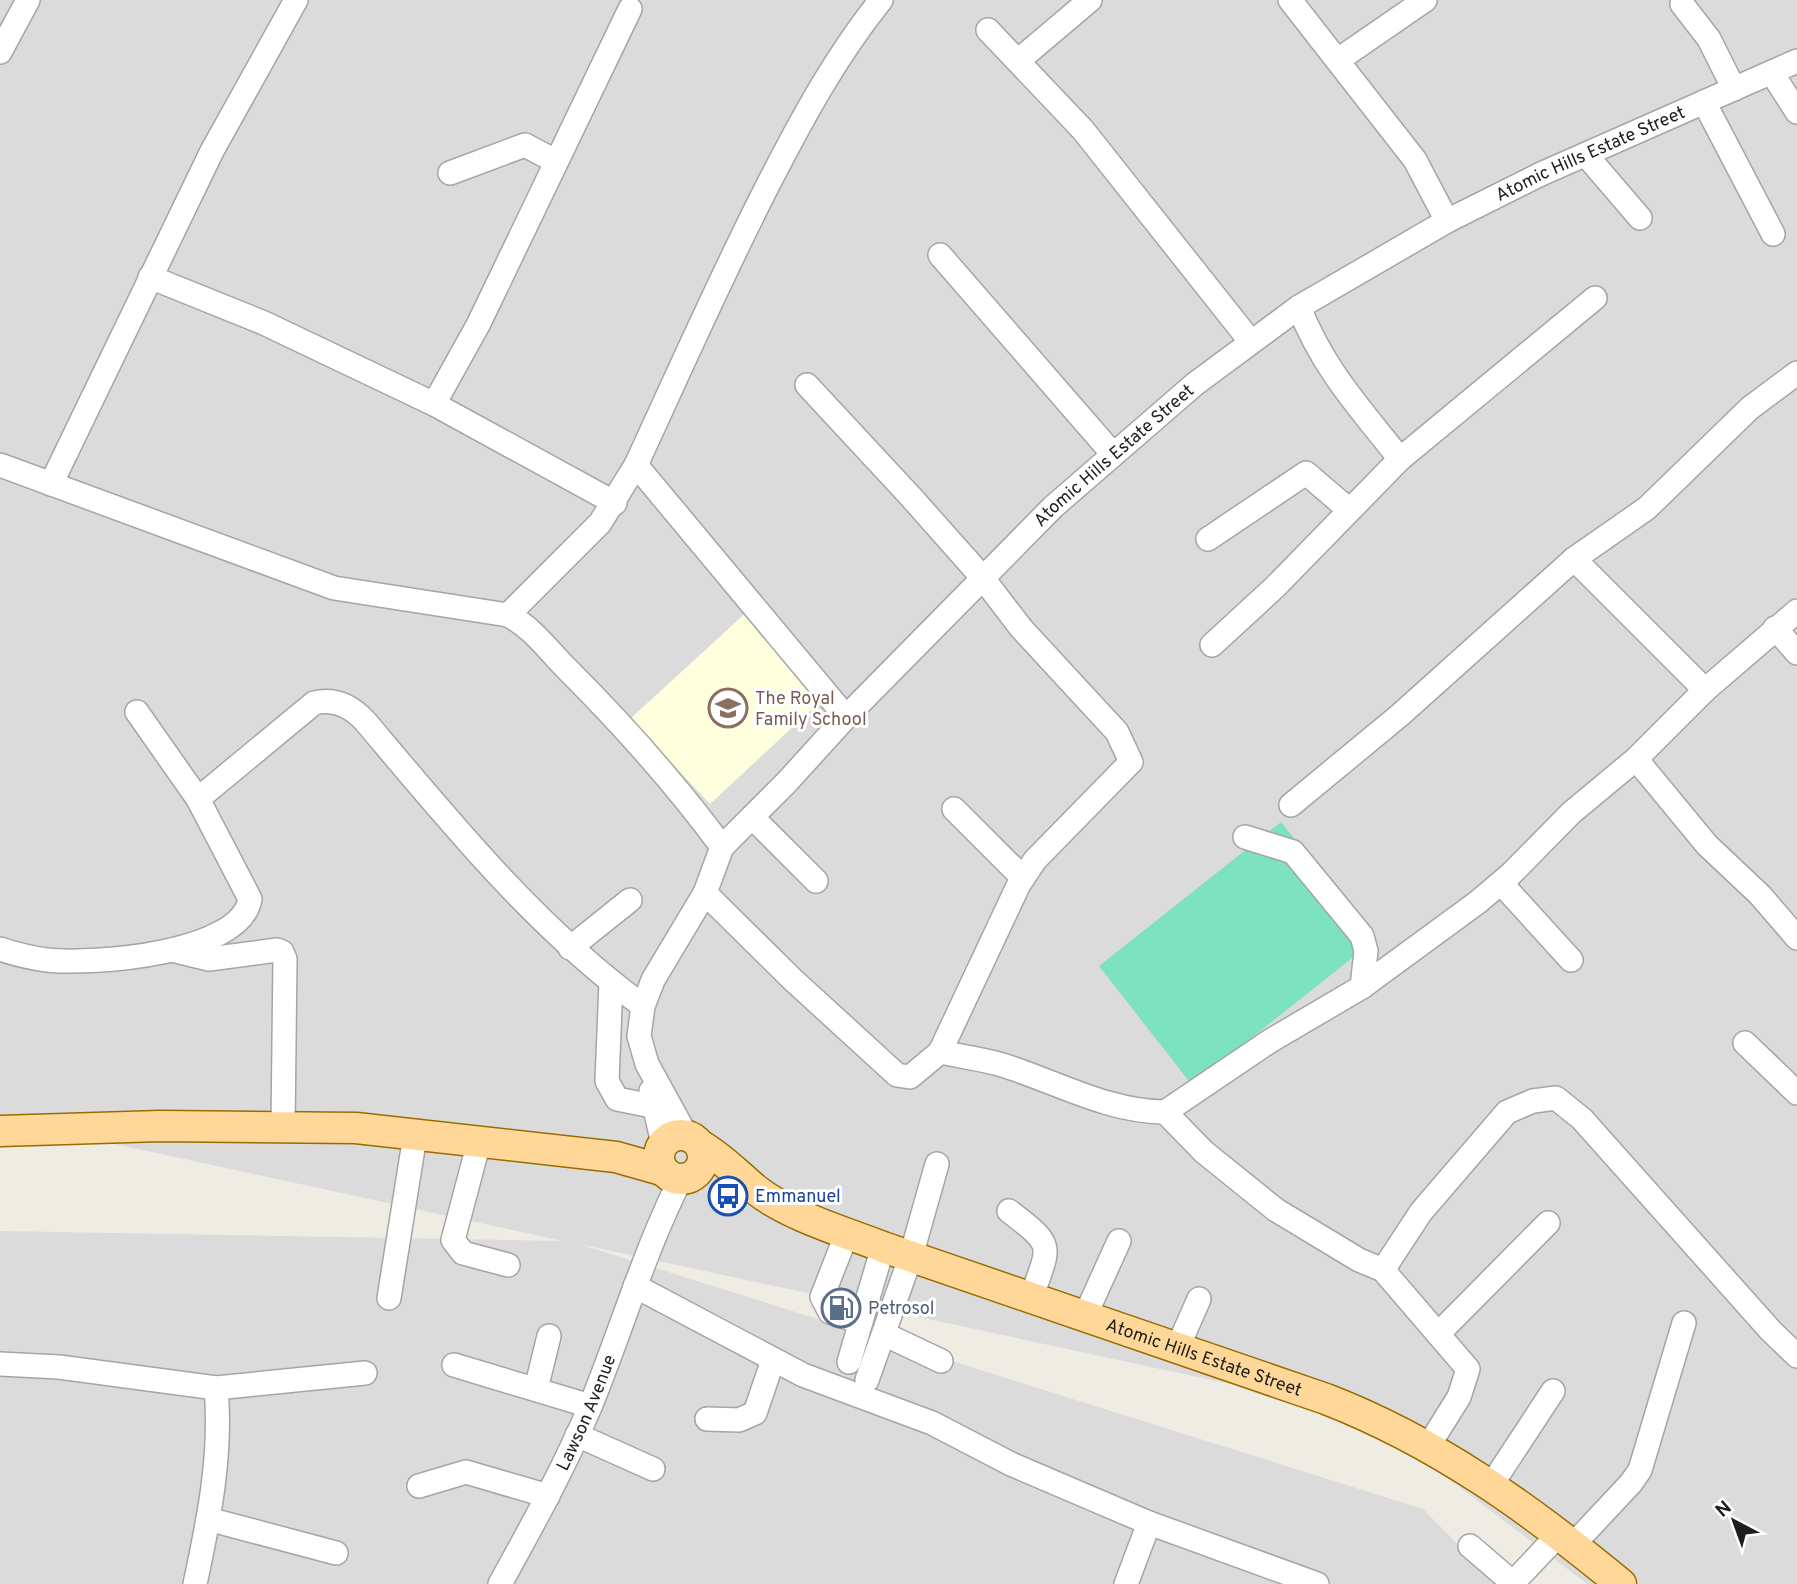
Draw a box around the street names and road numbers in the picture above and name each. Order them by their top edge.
street label: Atomic Hills Estate Street [1492,102,1689,208]
street label: Atomic Hills Estate Street [1030,380,1200,533]
street label: Atomic Hills Estate Street [1102,1314,1305,1403]
street label: Lawson Avenue [552,1352,622,1475]

